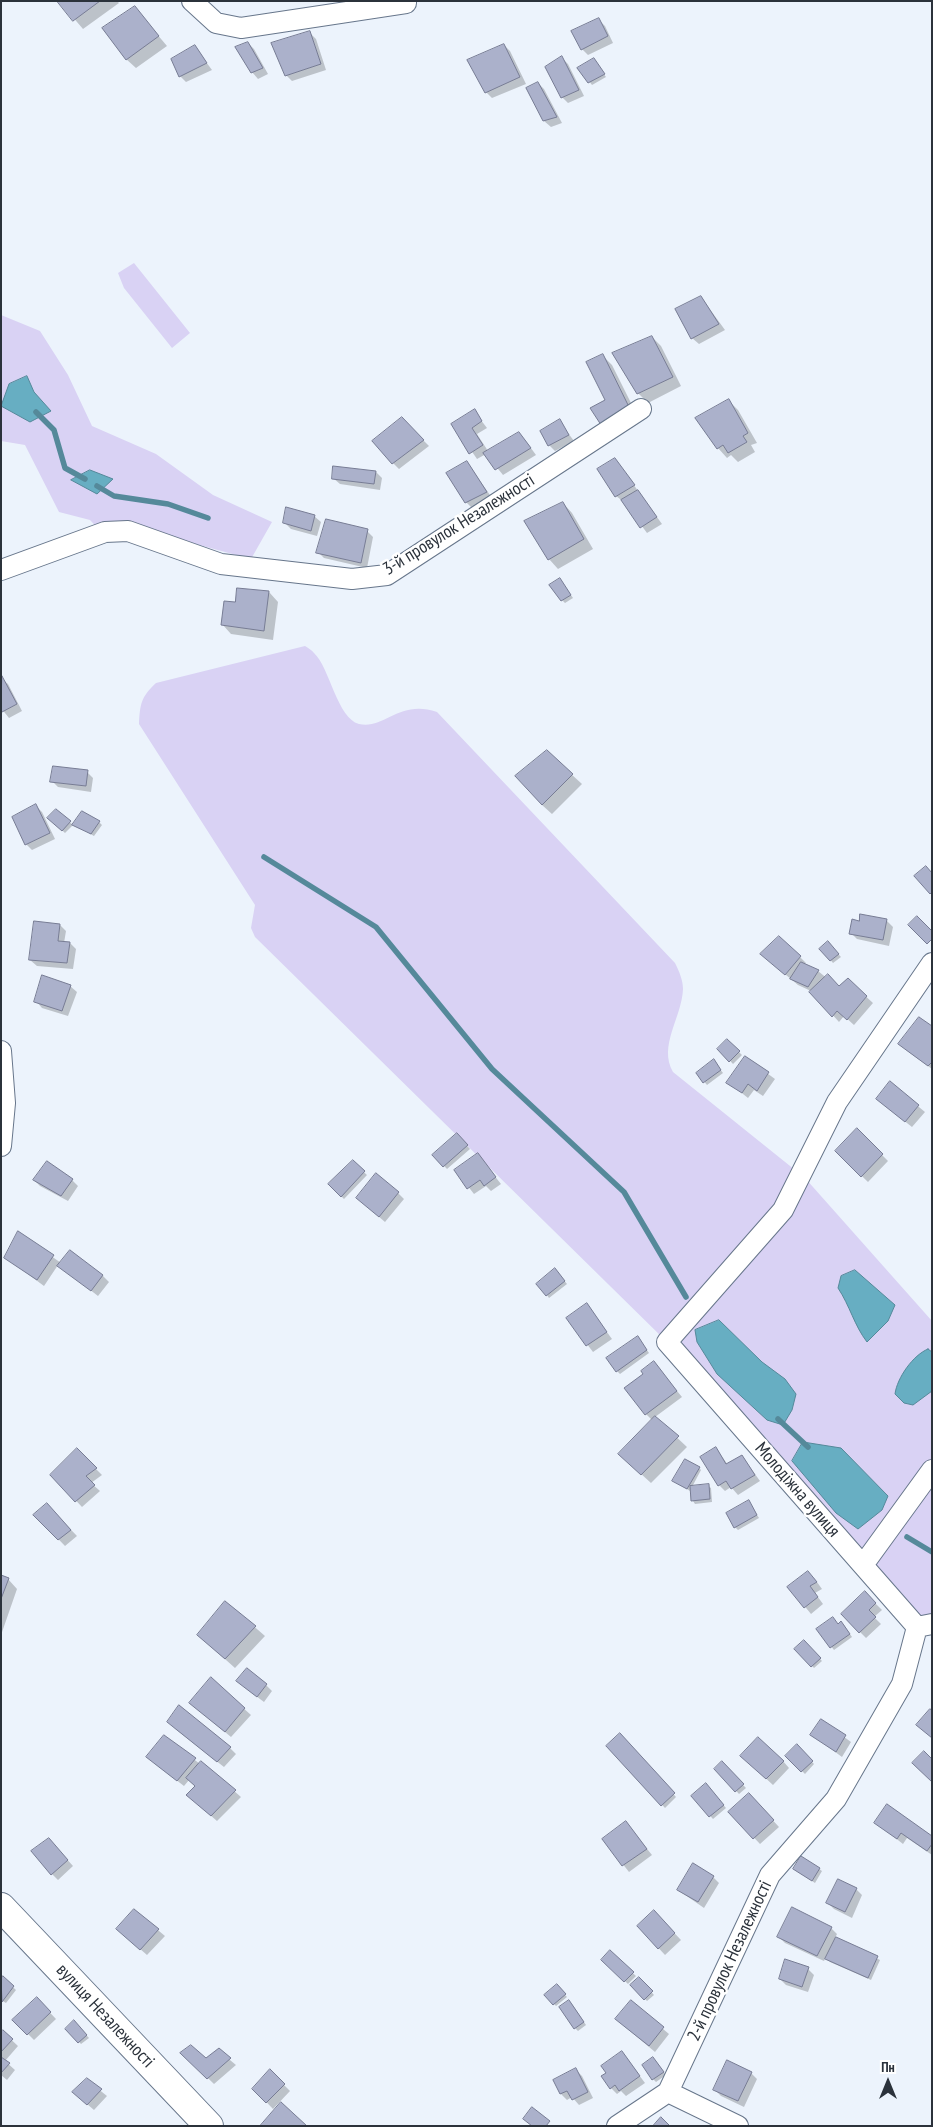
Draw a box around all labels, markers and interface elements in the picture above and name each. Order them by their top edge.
street label: 3-й провулок Незалежності [379,470,539,580]
street label: Молодіжна вулиця [750,1438,844,1542]
street label: 2-й провулок Незалежності [683,1877,777,2045]
street label: вулиця Незалежності [51,1960,159,2072]
north arrow [863,2057,913,2107]
text: Пн [881,2058,895,2076]

